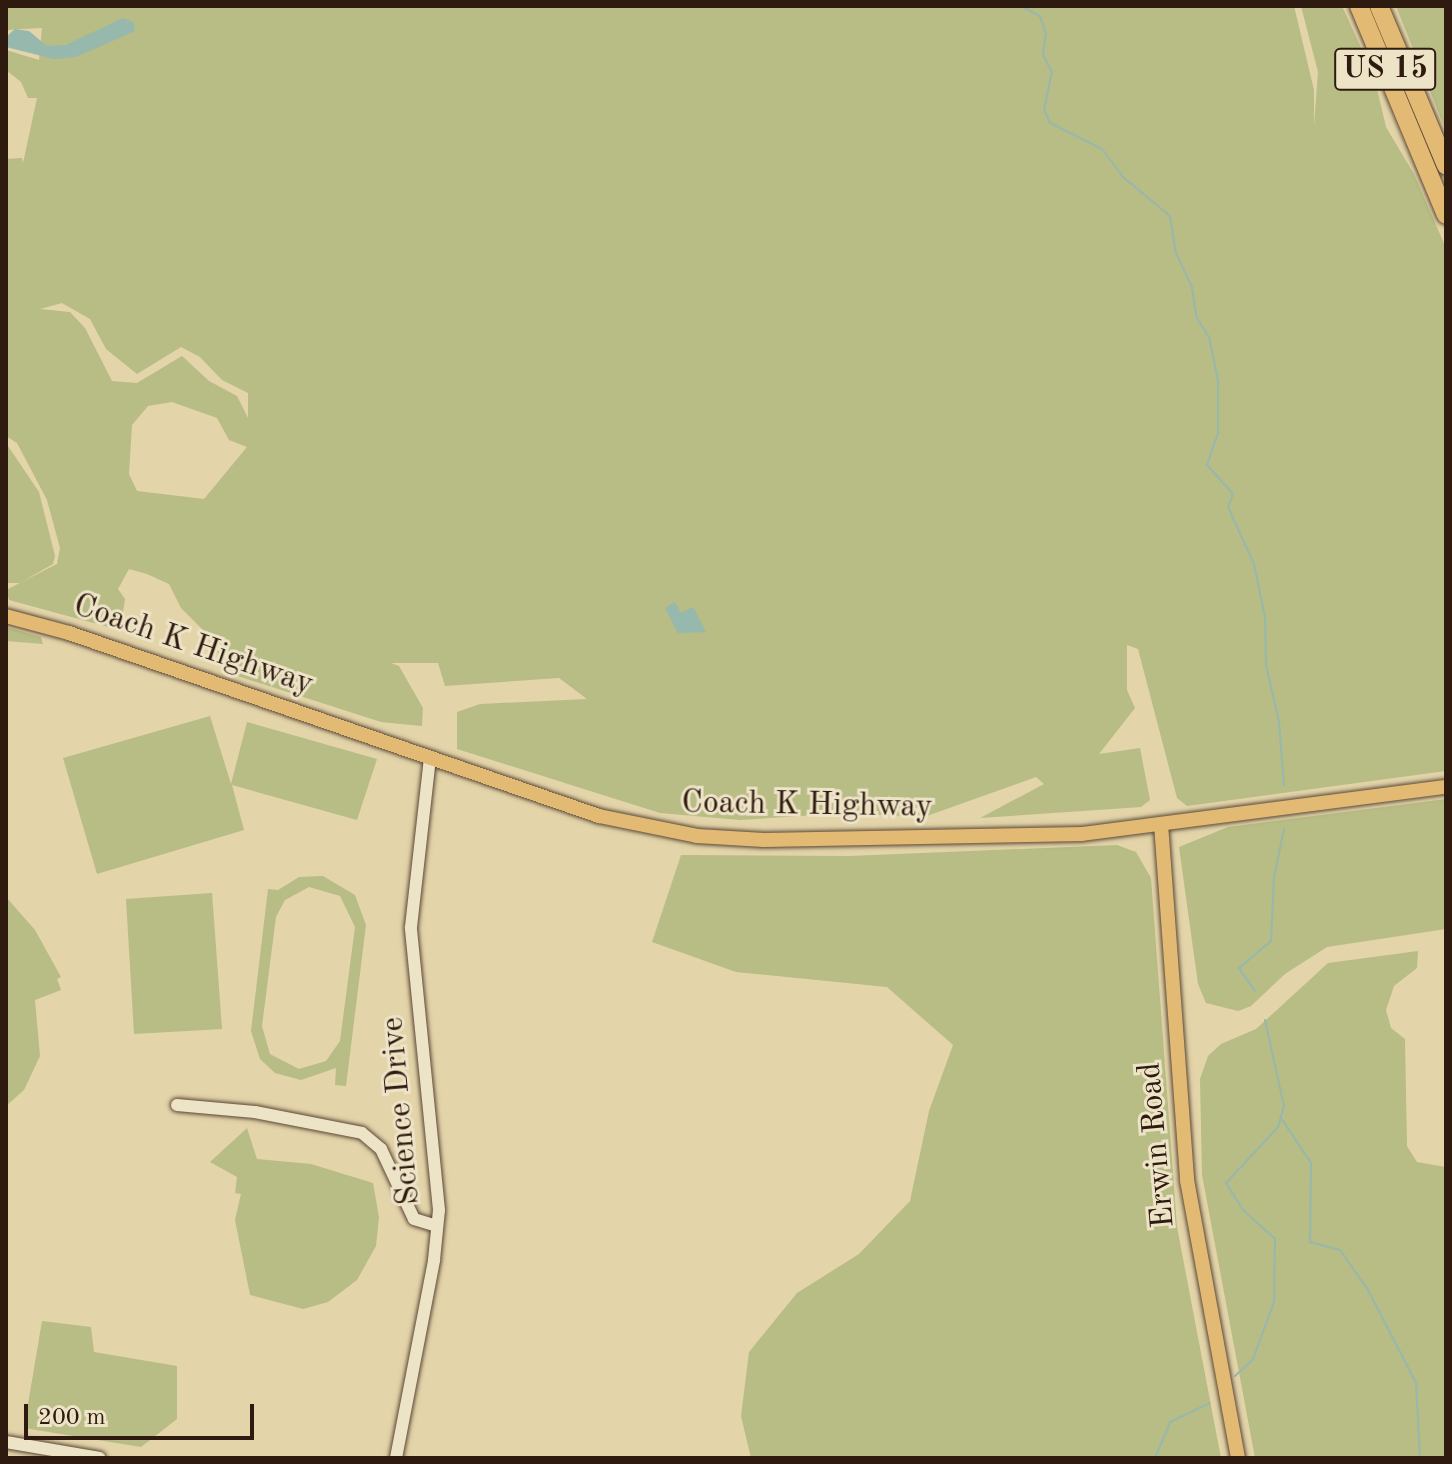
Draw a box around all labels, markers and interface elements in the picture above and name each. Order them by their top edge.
road number: US 15 [1333,43,1437,95]
street label: Coach K Highway [68,587,318,705]
street label: Coach K Highway [681,785,933,827]
street label: Science Drive [375,1015,429,1207]
street label: Erwin Road [1132,1061,1184,1229]
scale bar [28,1388,258,1438]
text: 200 m [38,1406,106,1430]

